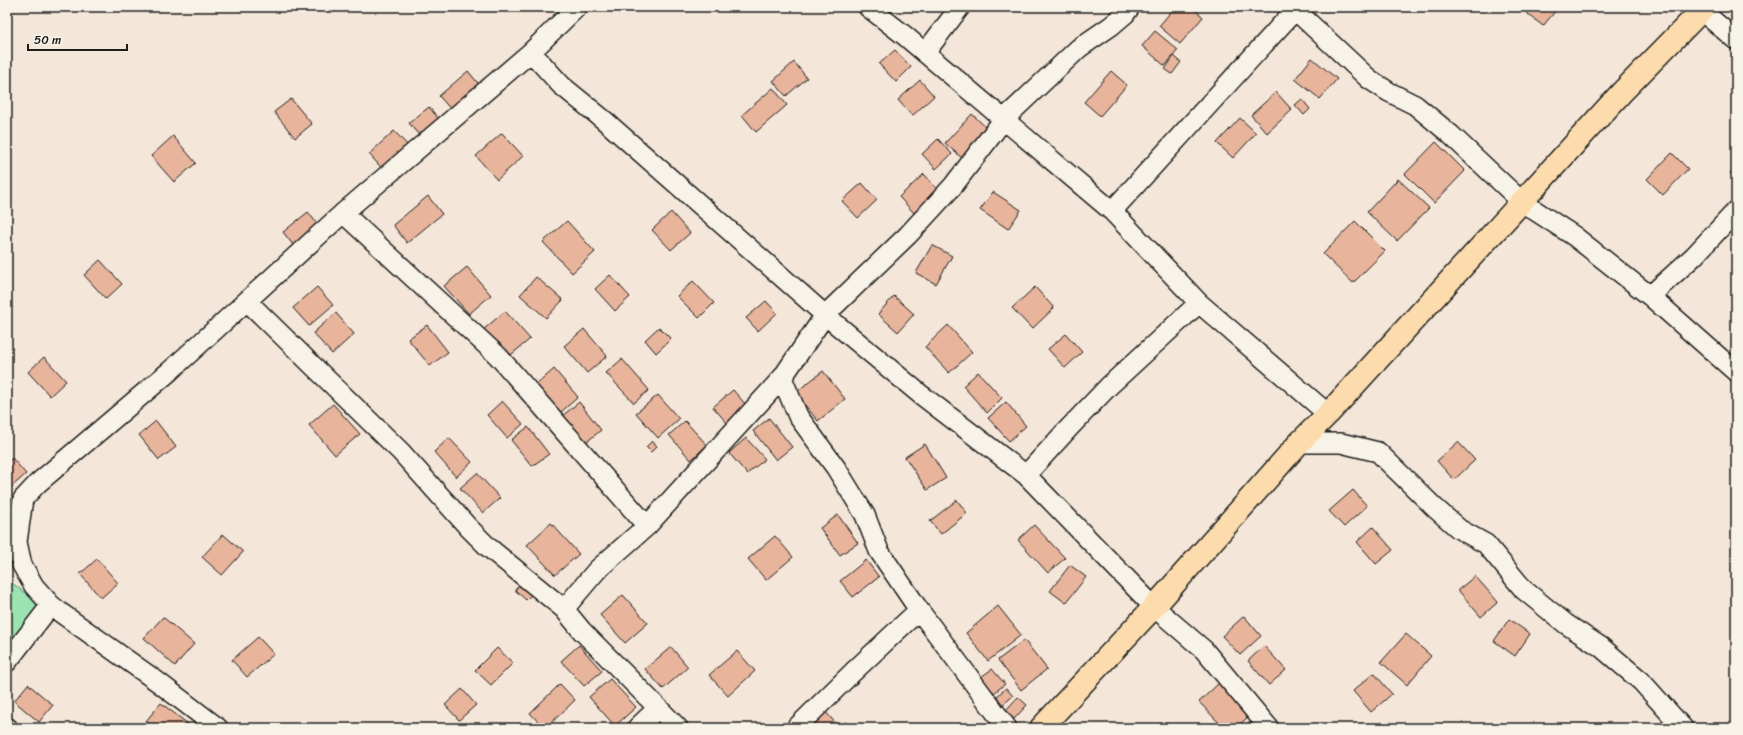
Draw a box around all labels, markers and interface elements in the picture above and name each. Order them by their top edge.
scale bar [28,26,127,52]
text: 50 m [34,29,61,51]

